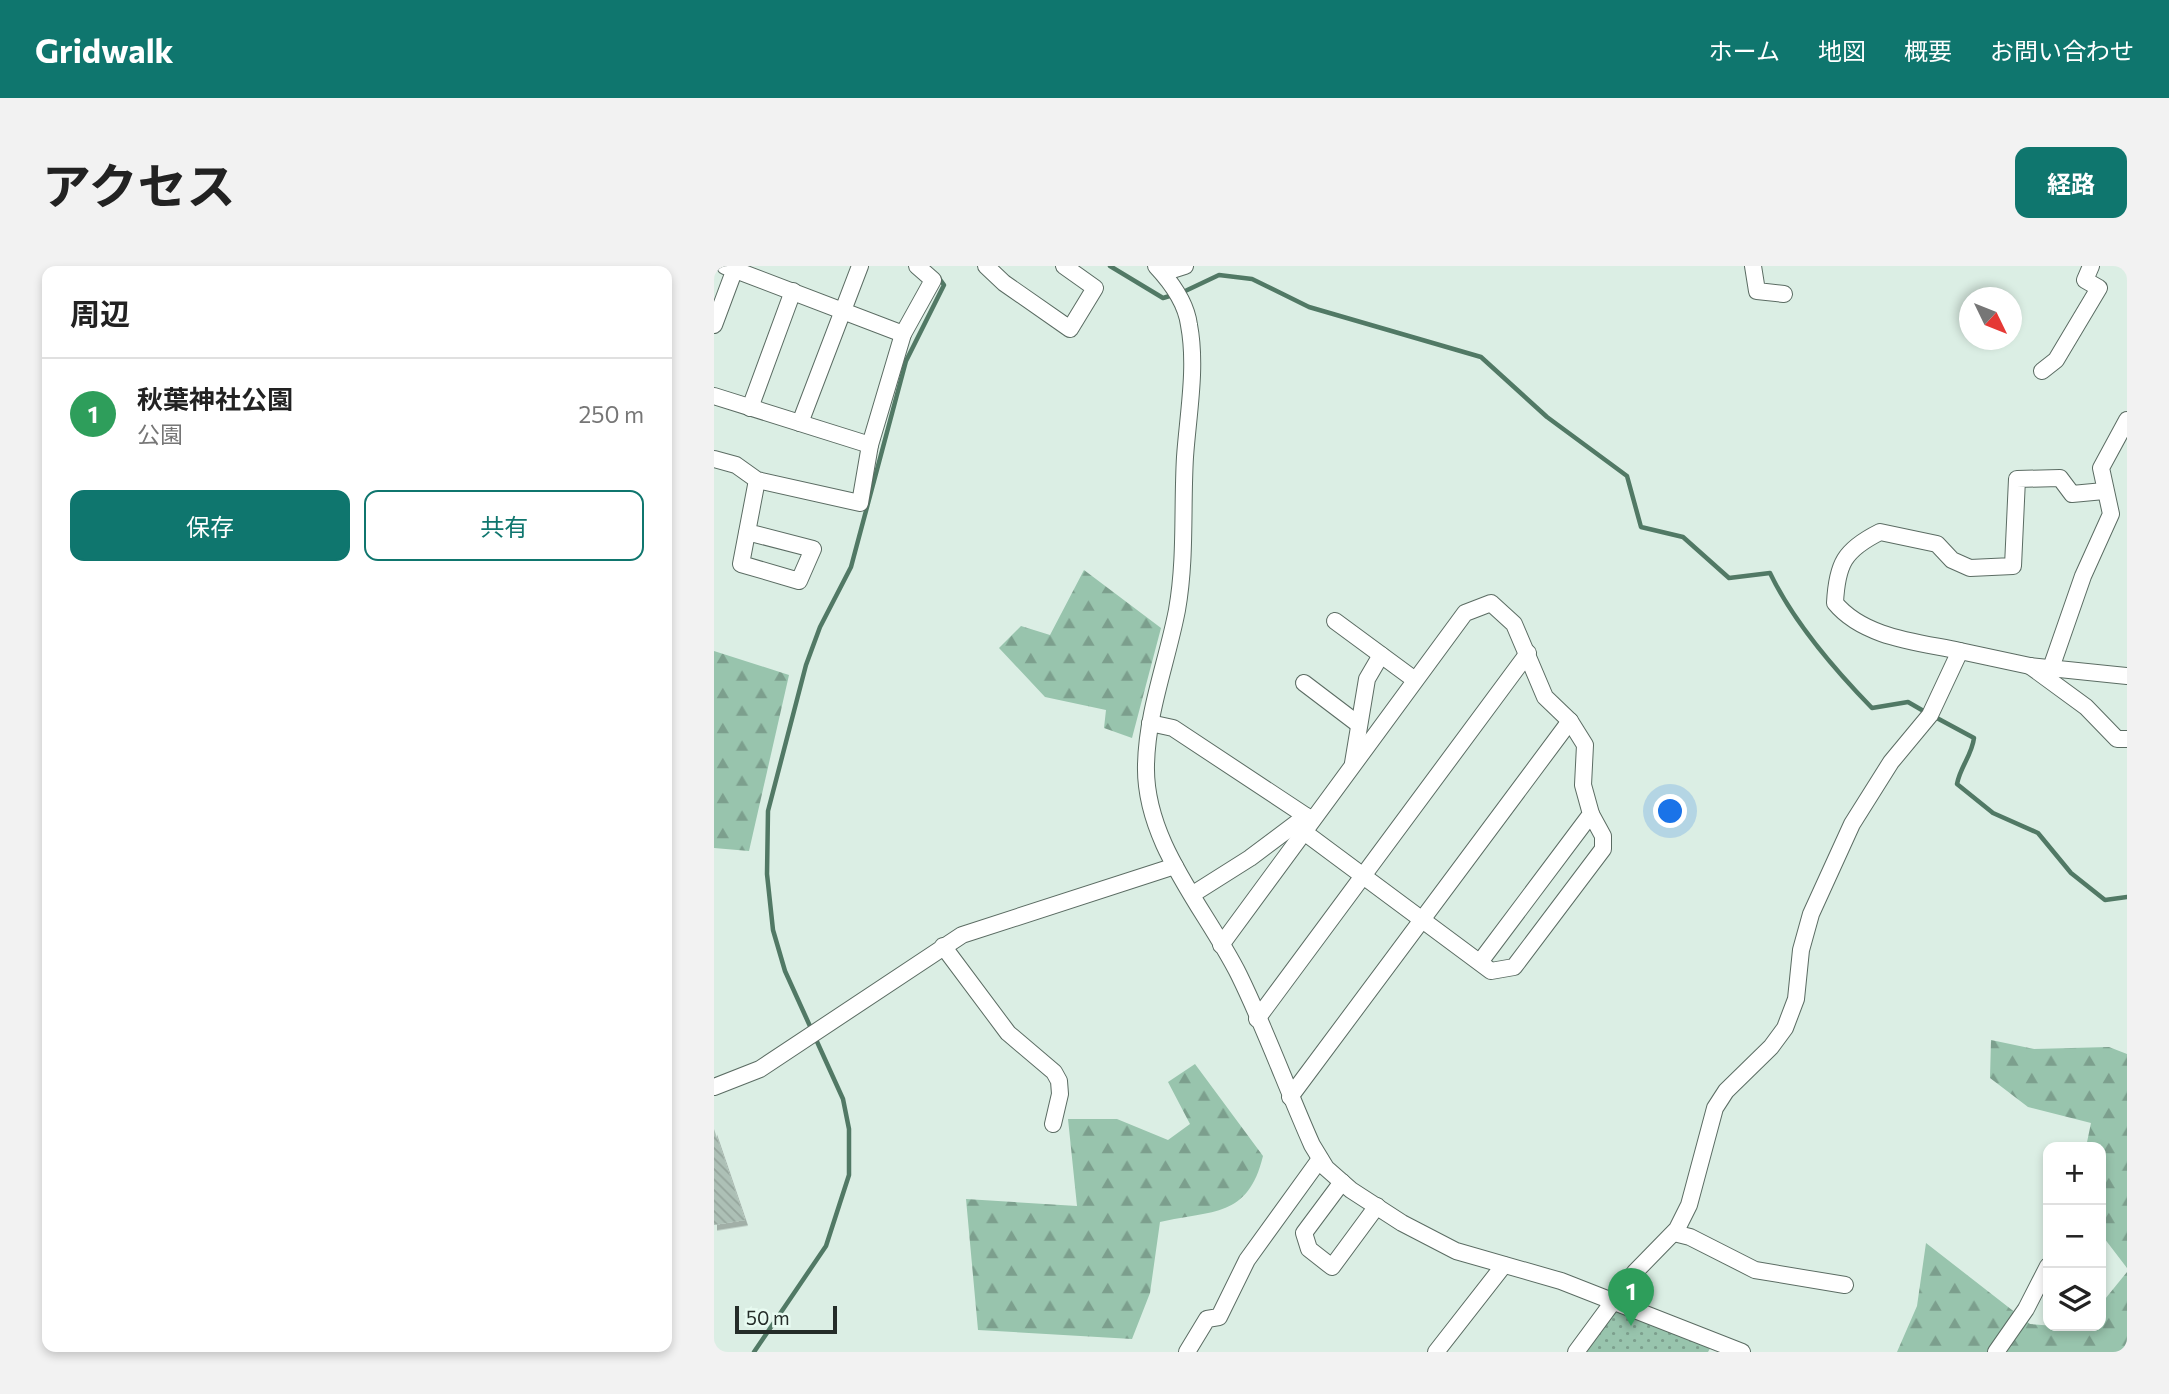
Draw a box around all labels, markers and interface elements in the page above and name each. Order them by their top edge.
text: Gridwalk [35,29,174,70]
text: ホーム [1709,36,1780,65]
text: 地図 [1818,36,1866,65]
text: 概要 [1904,36,1952,65]
text: お問い合わせ [1990,36,2134,65]
button: 経路 [2015,147,2127,218]
text: アクセス [42,154,236,214]
north arrow [1959,287,2022,350]
text: 周辺 [70,294,130,331]
text: 秋葉神社公園 [137,383,293,414]
text: 1 [88,400,98,428]
text: 250 m [579,400,644,428]
text: 公園 [137,420,183,448]
button: 保存 [70,490,350,561]
button: 共有 [364,490,644,561]
your location [1653,794,1687,828]
map controls [2043,1142,2106,1331]
button: + [2043,1142,2106,1205]
button: − [2043,1205,2106,1268]
pin: 1 [1608,1268,1654,1326]
button: layers [2043,1268,2106,1331]
scale bar [735,1303,836,1335]
text: 50 m [746,1306,790,1329]

